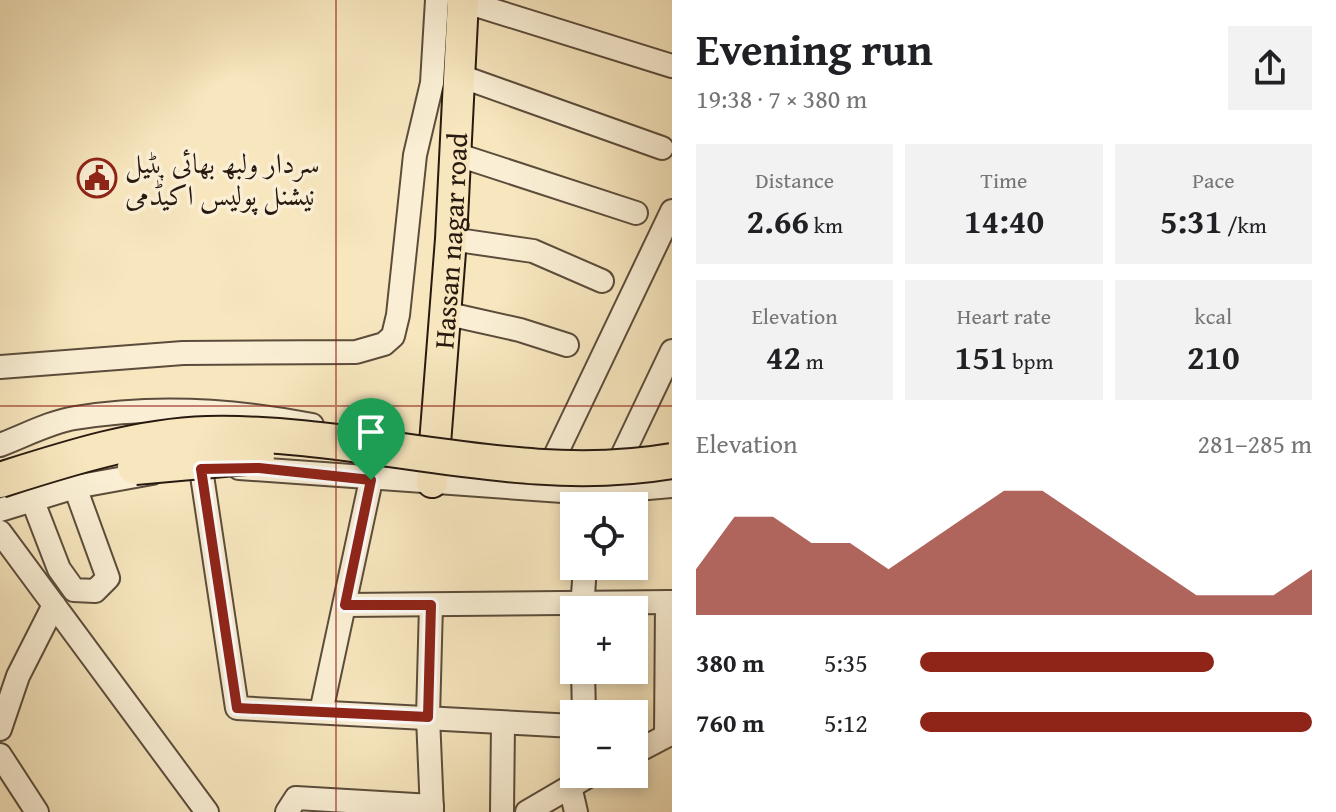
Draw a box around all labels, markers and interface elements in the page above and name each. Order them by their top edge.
text: Evening run [696,17,933,81]
button: share [1228,26,1312,110]
text: 19:38 · 7 × 380 m [696,79,867,118]
street label: Hassan nagar road [422,131,477,350]
place label: سردار ولبھ بھائی پٹیل نیشنل پولیس اکیڈمی [125,142,320,216]
public building icon: سردار ولبھ بھائی پٹیل نیشنل پولیس اکیڈمی [76,157,118,199]
text: Distance [755,164,834,196]
text: Time [981,164,1027,196]
text: Pace [1192,164,1234,196]
text: 2.66 [746,196,809,245]
text: 14:40 [964,196,1044,245]
text: 5:31 [1160,196,1222,245]
text: km [809,209,843,241]
text: /km [1222,209,1267,241]
text: Elevation [752,300,838,332]
text: Heart rate [957,300,1051,332]
text: kcal [1195,300,1232,332]
text: 42 [766,332,801,381]
text: 151 [955,332,1007,381]
text: 210 [1187,332,1240,381]
text: m [801,345,824,377]
text: bpm [1007,345,1053,377]
pin [337,398,405,480]
icon: arrive [349,410,393,454]
text: Elevation [696,424,798,463]
text: 281–285 m [1198,424,1312,463]
map controls [560,492,648,788]
button: locate [560,492,648,580]
button: + [560,596,648,684]
text: 380 m [696,643,764,682]
text: 5:35 [824,643,868,682]
button: − [560,700,648,788]
text: 760 m [696,703,764,742]
text: 5:12 [824,703,868,742]

